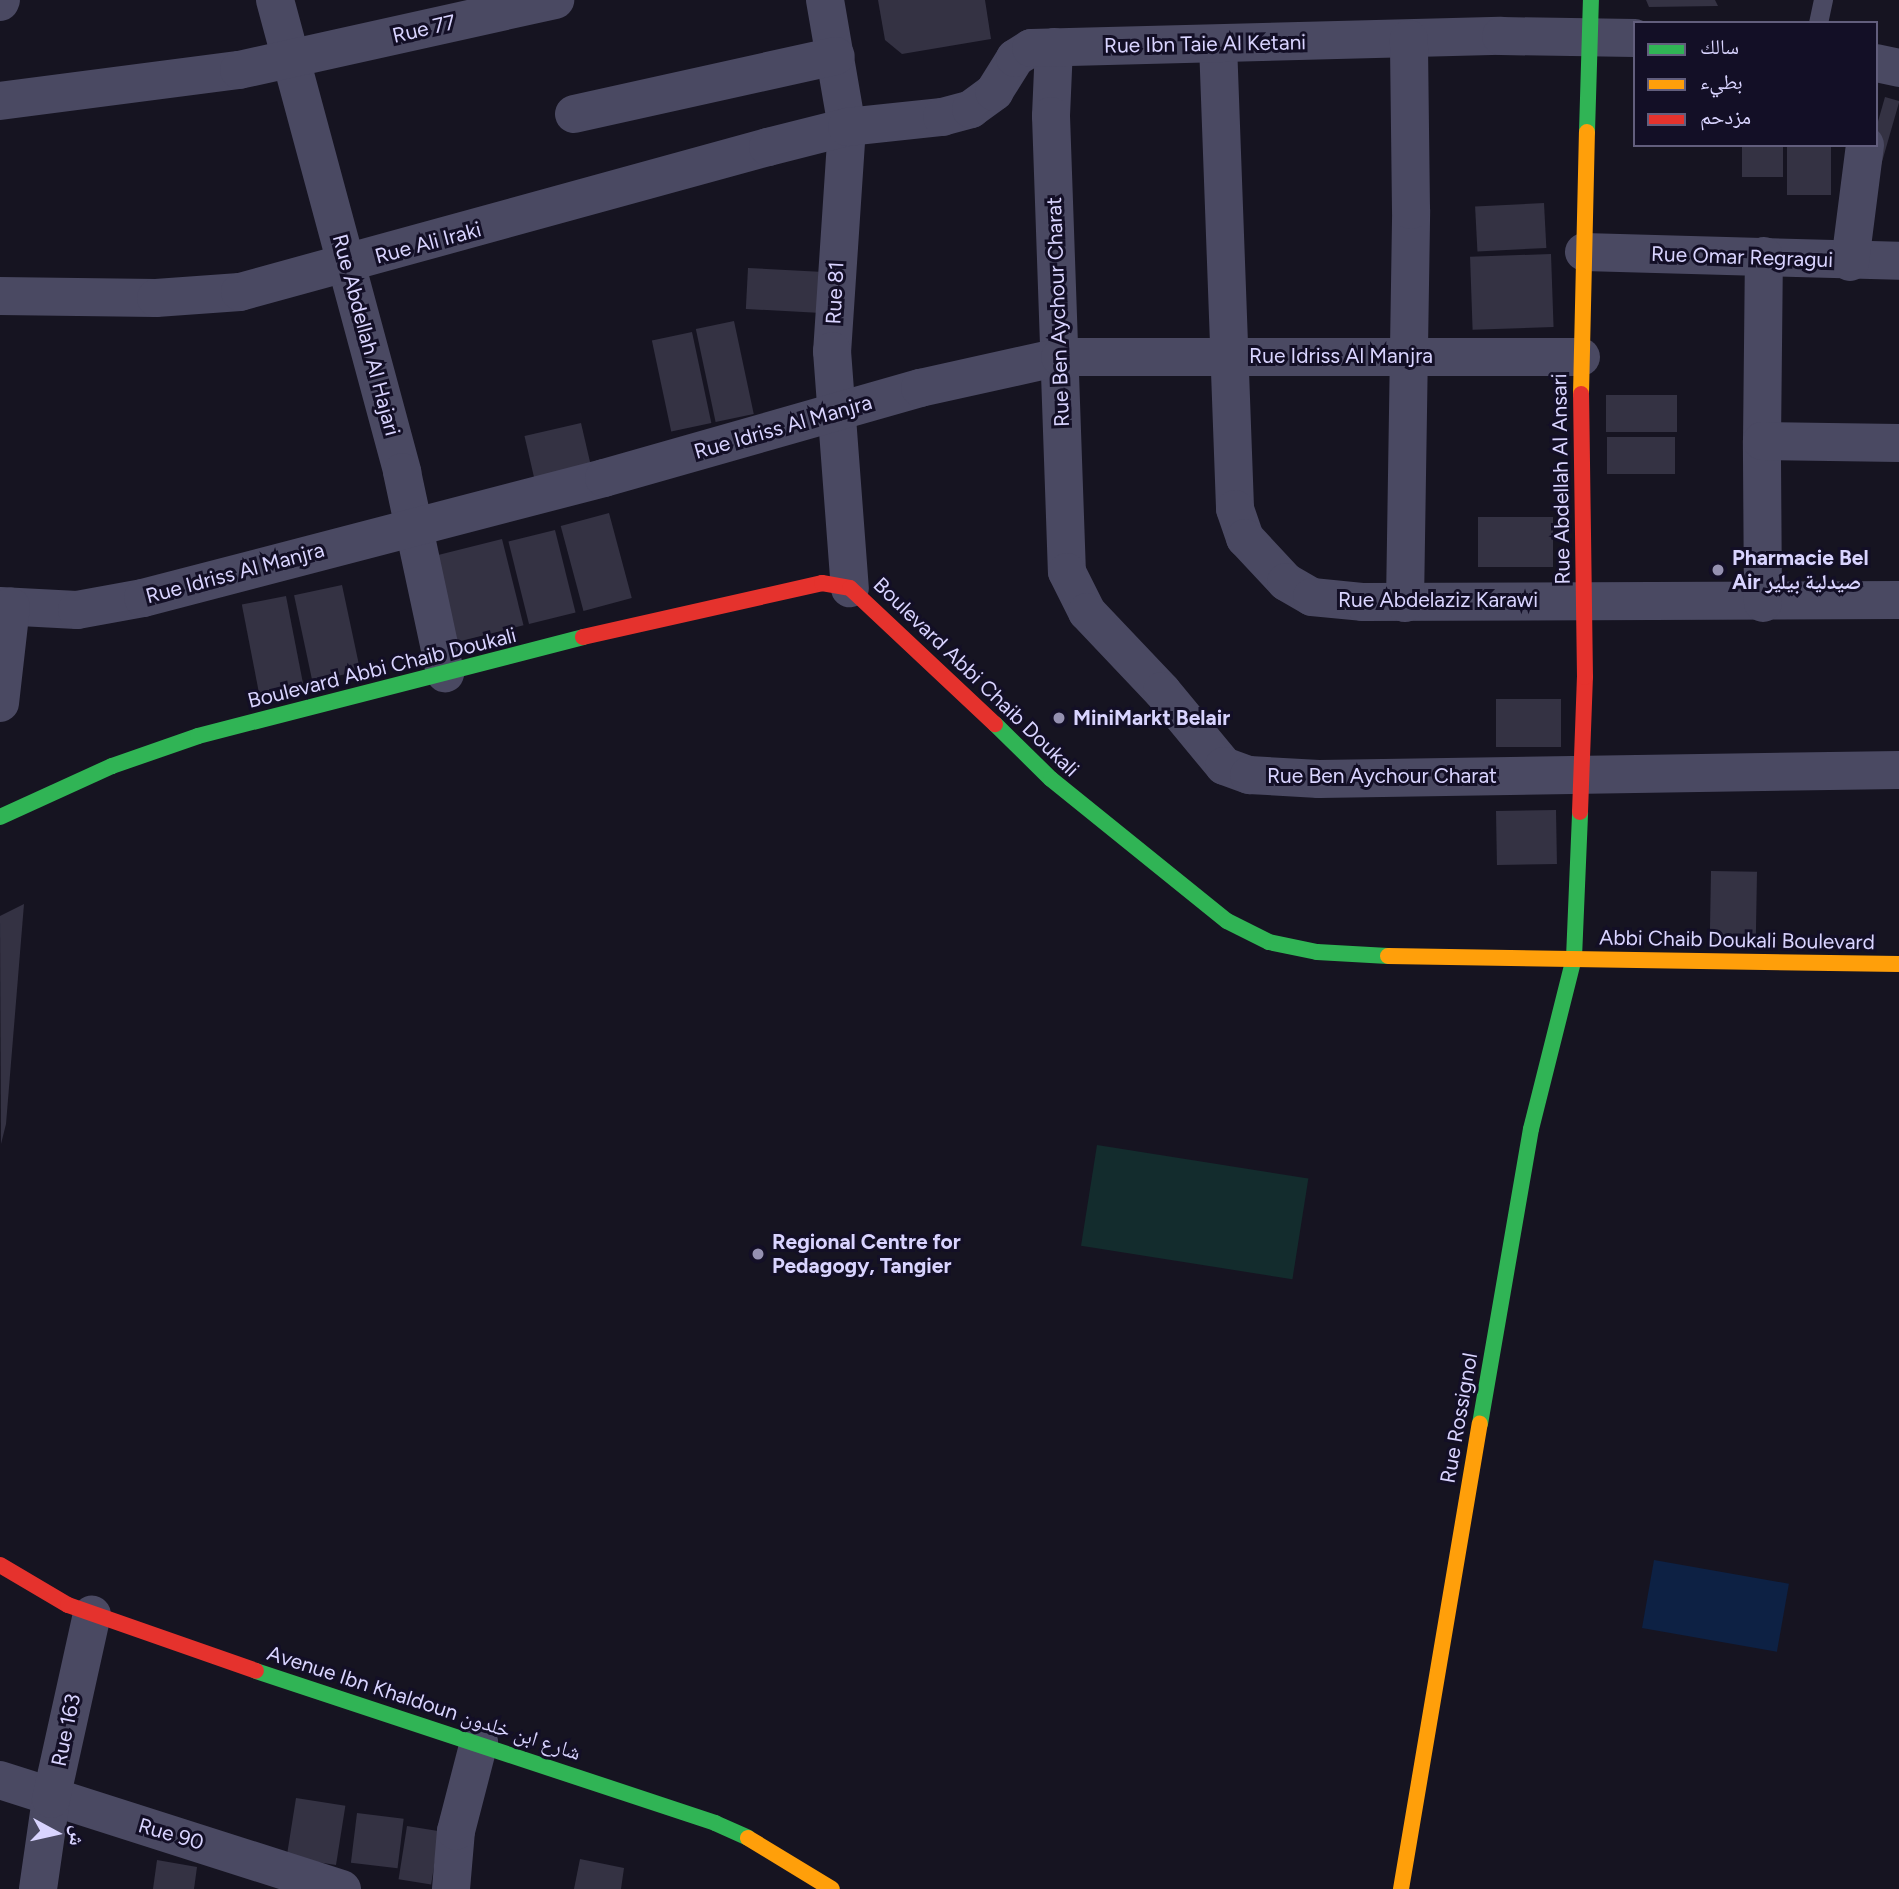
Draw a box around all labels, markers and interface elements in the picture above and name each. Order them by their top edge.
street label: Rue 77 [390,10,458,48]
legend [1633,21,1878,147]
street label: Rue Ibn Taie Al Ketani [1104,30,1306,58]
text: سالك [1700,34,1739,59]
text: بطيء [1700,69,1743,94]
text: مزدحم [1700,104,1751,129]
street label: Rue Ben Aychour Charat [1041,197,1075,427]
street label: Rue Ali Iraki [372,217,484,269]
street label: Rue Abdellah Al Hajari [327,232,405,438]
street label: Rue Omar Regragui [1650,241,1834,273]
street label: Rue 81 [821,261,849,325]
street label: Rue Idriss Al Manjra [1249,343,1433,369]
street label: Rue Abdellah Al Ansari [1547,373,1575,585]
street label: Rue Idriss Al Manjra [691,390,875,464]
street label: Rue Idriss Al Manjra [143,537,327,609]
place label: Pharmacie Bel Air صيدلية بيلير [1732,545,1869,595]
marker: Pharmacie Bel Air صيدلية بيلير [1710,562,1726,578]
street label: Boulevard Abbi Chaib Doukali [868,572,1084,782]
street label: Rue Abdelaziz Karawi [1338,587,1538,613]
street label: Boulevard Abbi Chaib Doukali [245,622,519,714]
place label: MiniMarkt Belair [1073,705,1230,731]
marker: MiniMarkt Belair [1051,710,1067,726]
street label: Rue Ben Aychour Charat [1267,763,1497,789]
street label: Abbi Chaib Doukali Boulevard [1599,925,1875,955]
place label: Regional Centre for Pedagogy, Tangier [772,1229,961,1279]
marker: Regional Centre for Pedagogy, Tangier [750,1246,766,1262]
street label: Rue Rossignol [1435,1351,1483,1485]
street label: Avenue Ibn Khaldoun شارع ابن خلدون [264,1640,584,1766]
street label: Rue 163 [46,1691,86,1769]
north arrow [21,1798,91,1868]
street label: Rue 90 [135,1813,207,1855]
text: ش [65,1824,90,1848]

